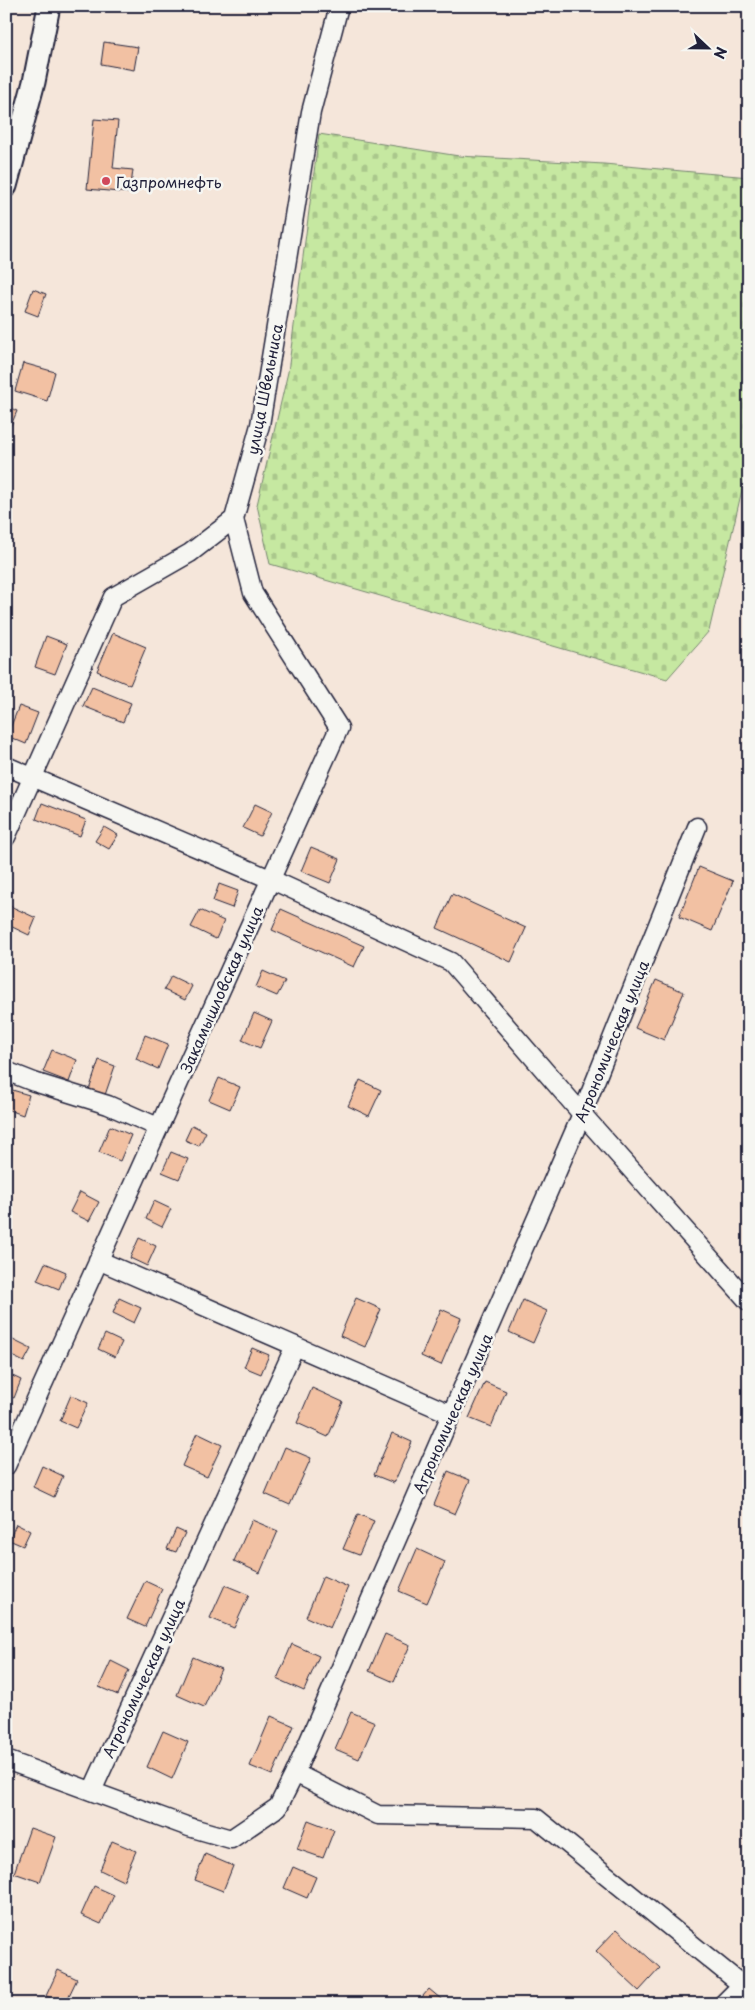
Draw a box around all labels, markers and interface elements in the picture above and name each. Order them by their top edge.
north arrow [682,22,732,72]
text: N [709,44,732,62]
place label: Газпромнефть [116,170,221,193]
marker: Газпромнефть [100,175,112,187]
street label: улица Швельниса [240,321,288,456]
street label: Закамышловская улица [174,901,268,1076]
street label: Агрономическая улица [568,956,654,1126]
street label: Агрономическая улица [406,1329,498,1497]
street label: Агрономическая улица [96,1594,190,1761]

